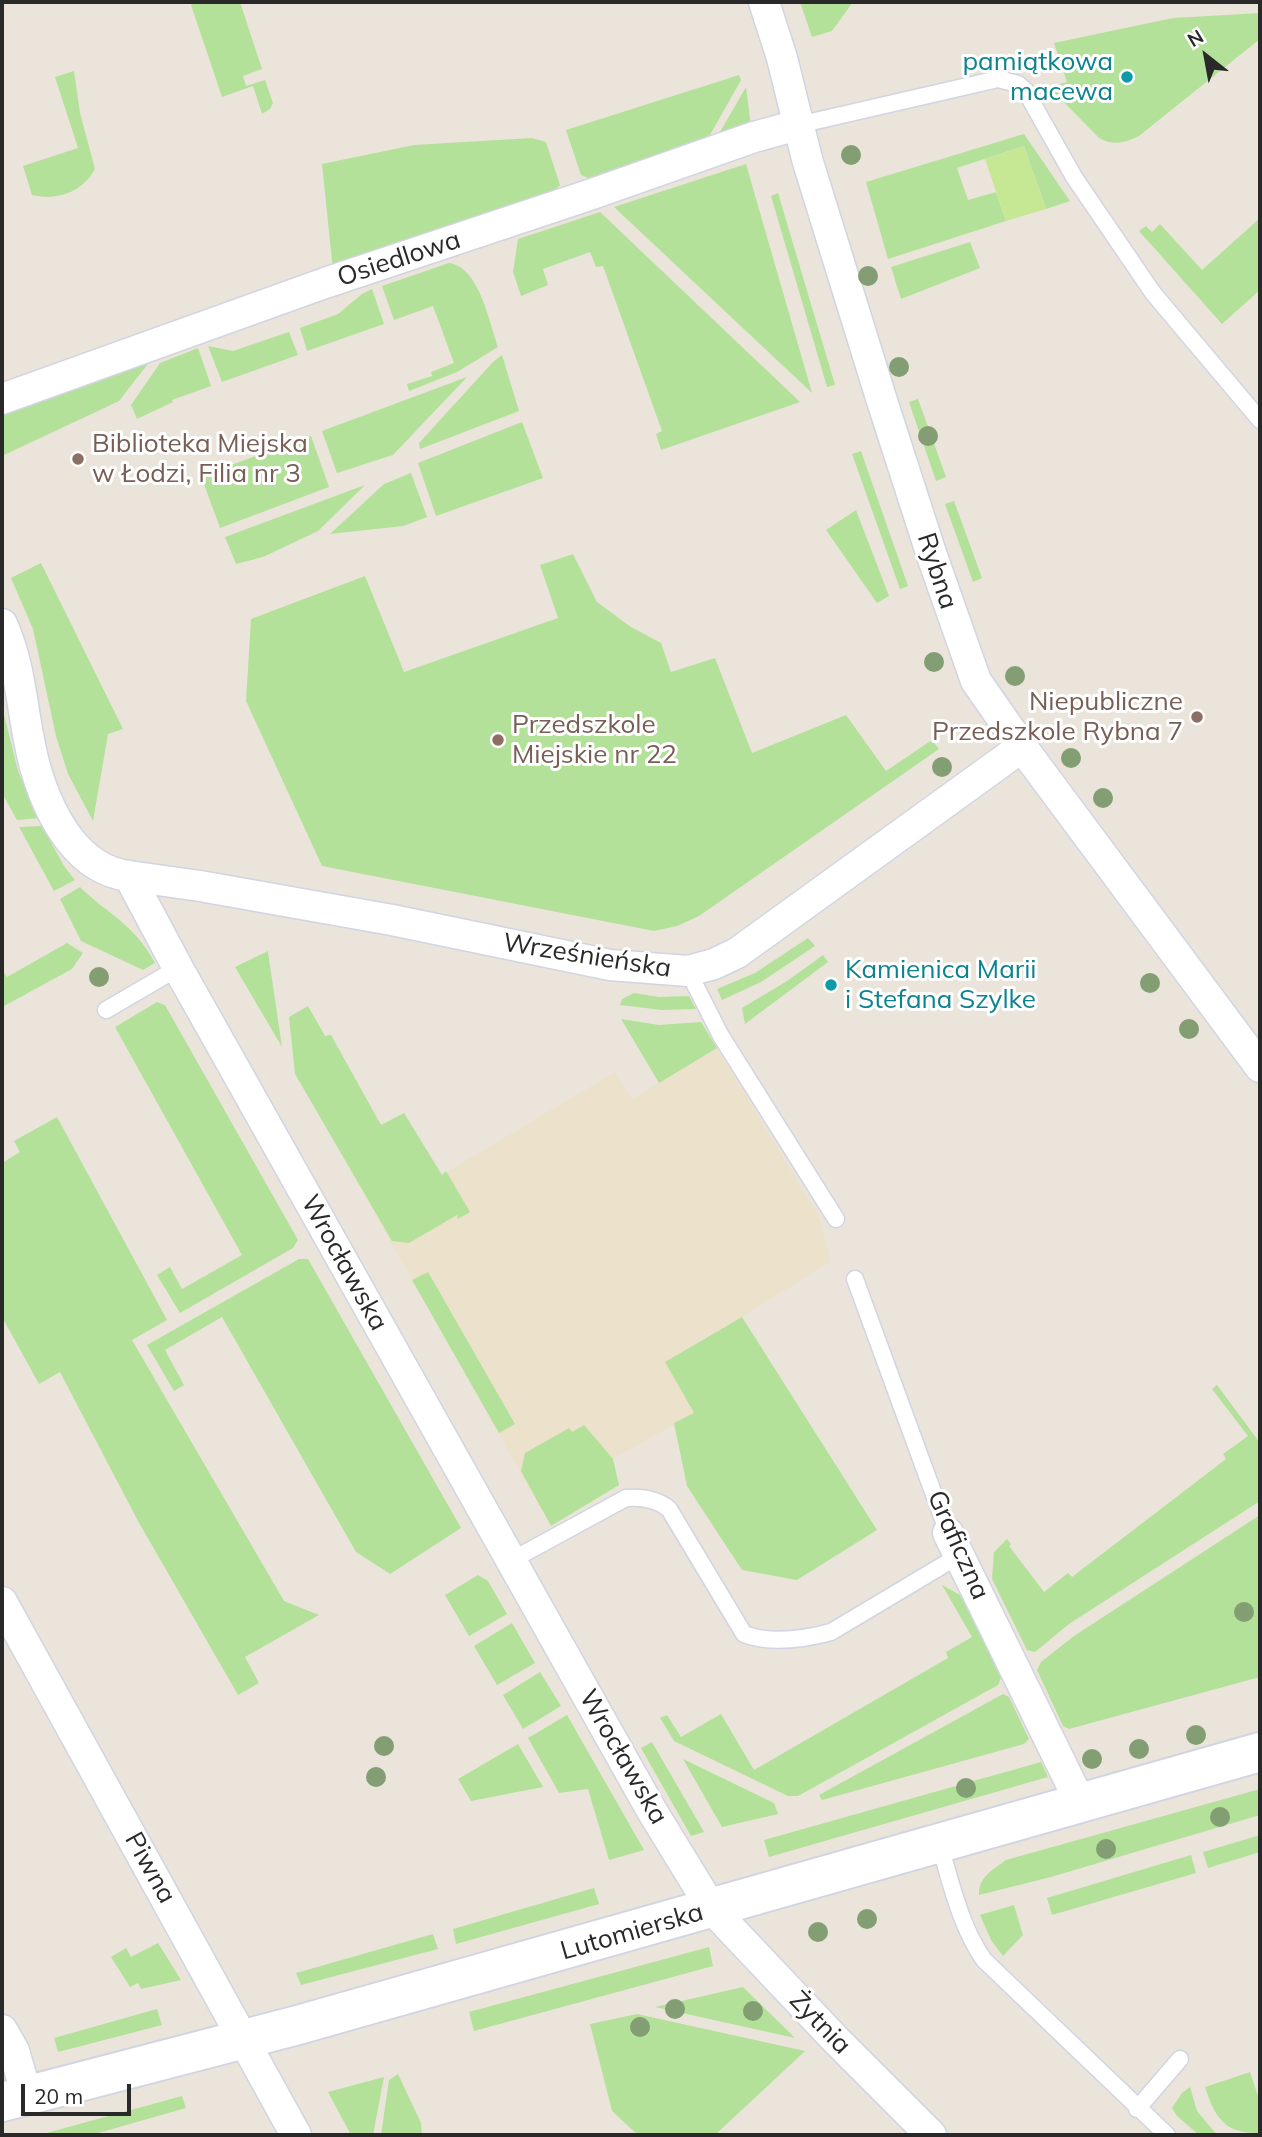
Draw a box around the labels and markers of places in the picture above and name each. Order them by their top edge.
place label: pamiątkowa macewa [962,46,1113,108]
marker: pamiątkowa macewa [1119,69,1135,85]
place label: Biblioteka Miejska w Łodzi, Filia nr 3 [92,428,308,490]
marker: Biblioteka Miejska w Łodzi, Filia nr 3 [70,451,86,467]
place label: Niepubliczne Przedszkole Rybna 7 [932,686,1183,748]
place label: Przedszkole Miejskie nr 22 [512,709,677,770]
marker: Niepubliczne Przedszkole Rybna 7 [1189,709,1205,725]
marker: Przedszkole Miejskie nr 22 [490,732,506,748]
place label: Kamienica Marii i Stefana Szylke [845,954,1037,1016]
marker: Kamienica Marii i Stefana Szylke [823,977,839,993]

